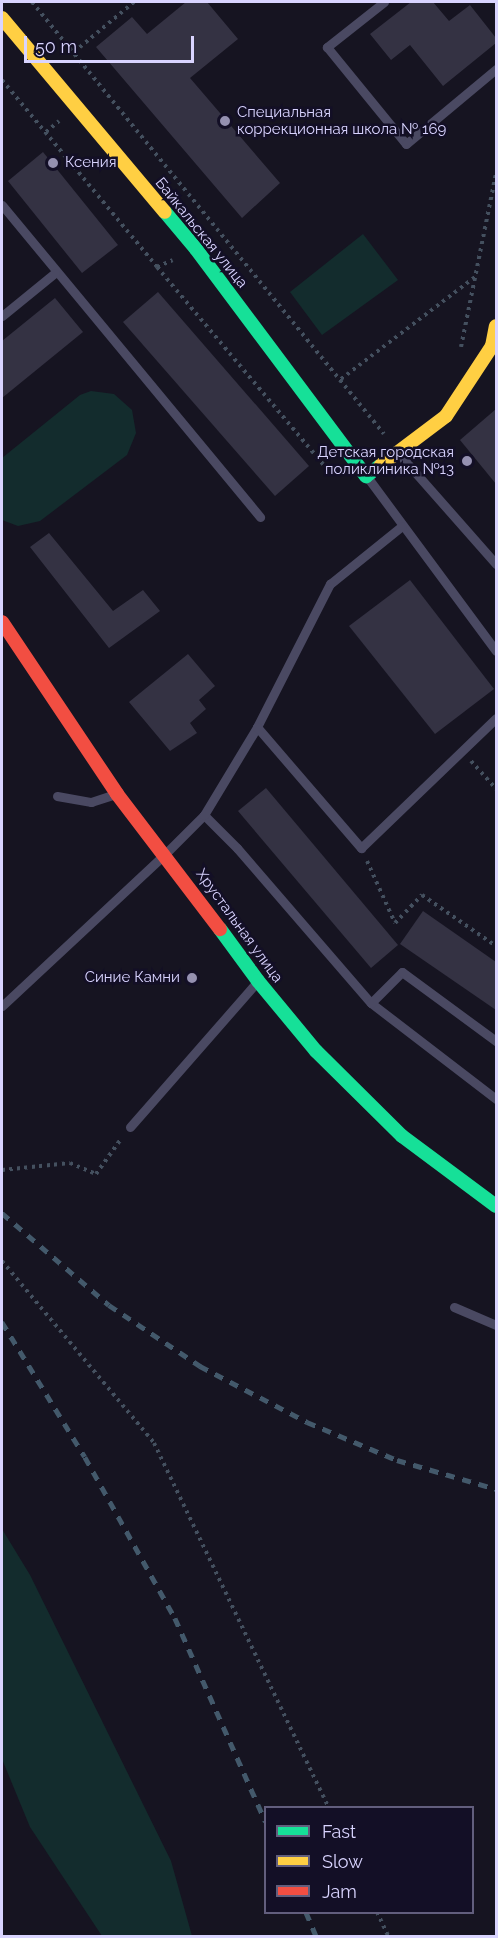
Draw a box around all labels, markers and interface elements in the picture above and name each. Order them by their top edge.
scale bar [27,24,196,62]
text: 50 m [35,36,77,57]
place label: Специальная коррекционная школа № 169 [237,103,446,138]
marker: Специальная коррекционная школа № 169 [218,114,232,128]
place label: Ксения [65,154,116,172]
marker: Ксения [46,156,60,170]
street label: Байкальская улица [151,174,251,292]
place label: Детская городская поликлиника №13 [317,443,454,478]
marker: Детская городская поликлиника №13 [458,452,476,470]
street label: Хрустальная улица [192,865,286,987]
place label: Синие Камни [85,969,180,987]
marker: Синие Камни [185,971,199,985]
legend [264,1806,474,1914]
text: Fast [322,1821,356,1842]
text: Slow [322,1851,363,1872]
text: Jam [322,1881,357,1902]

